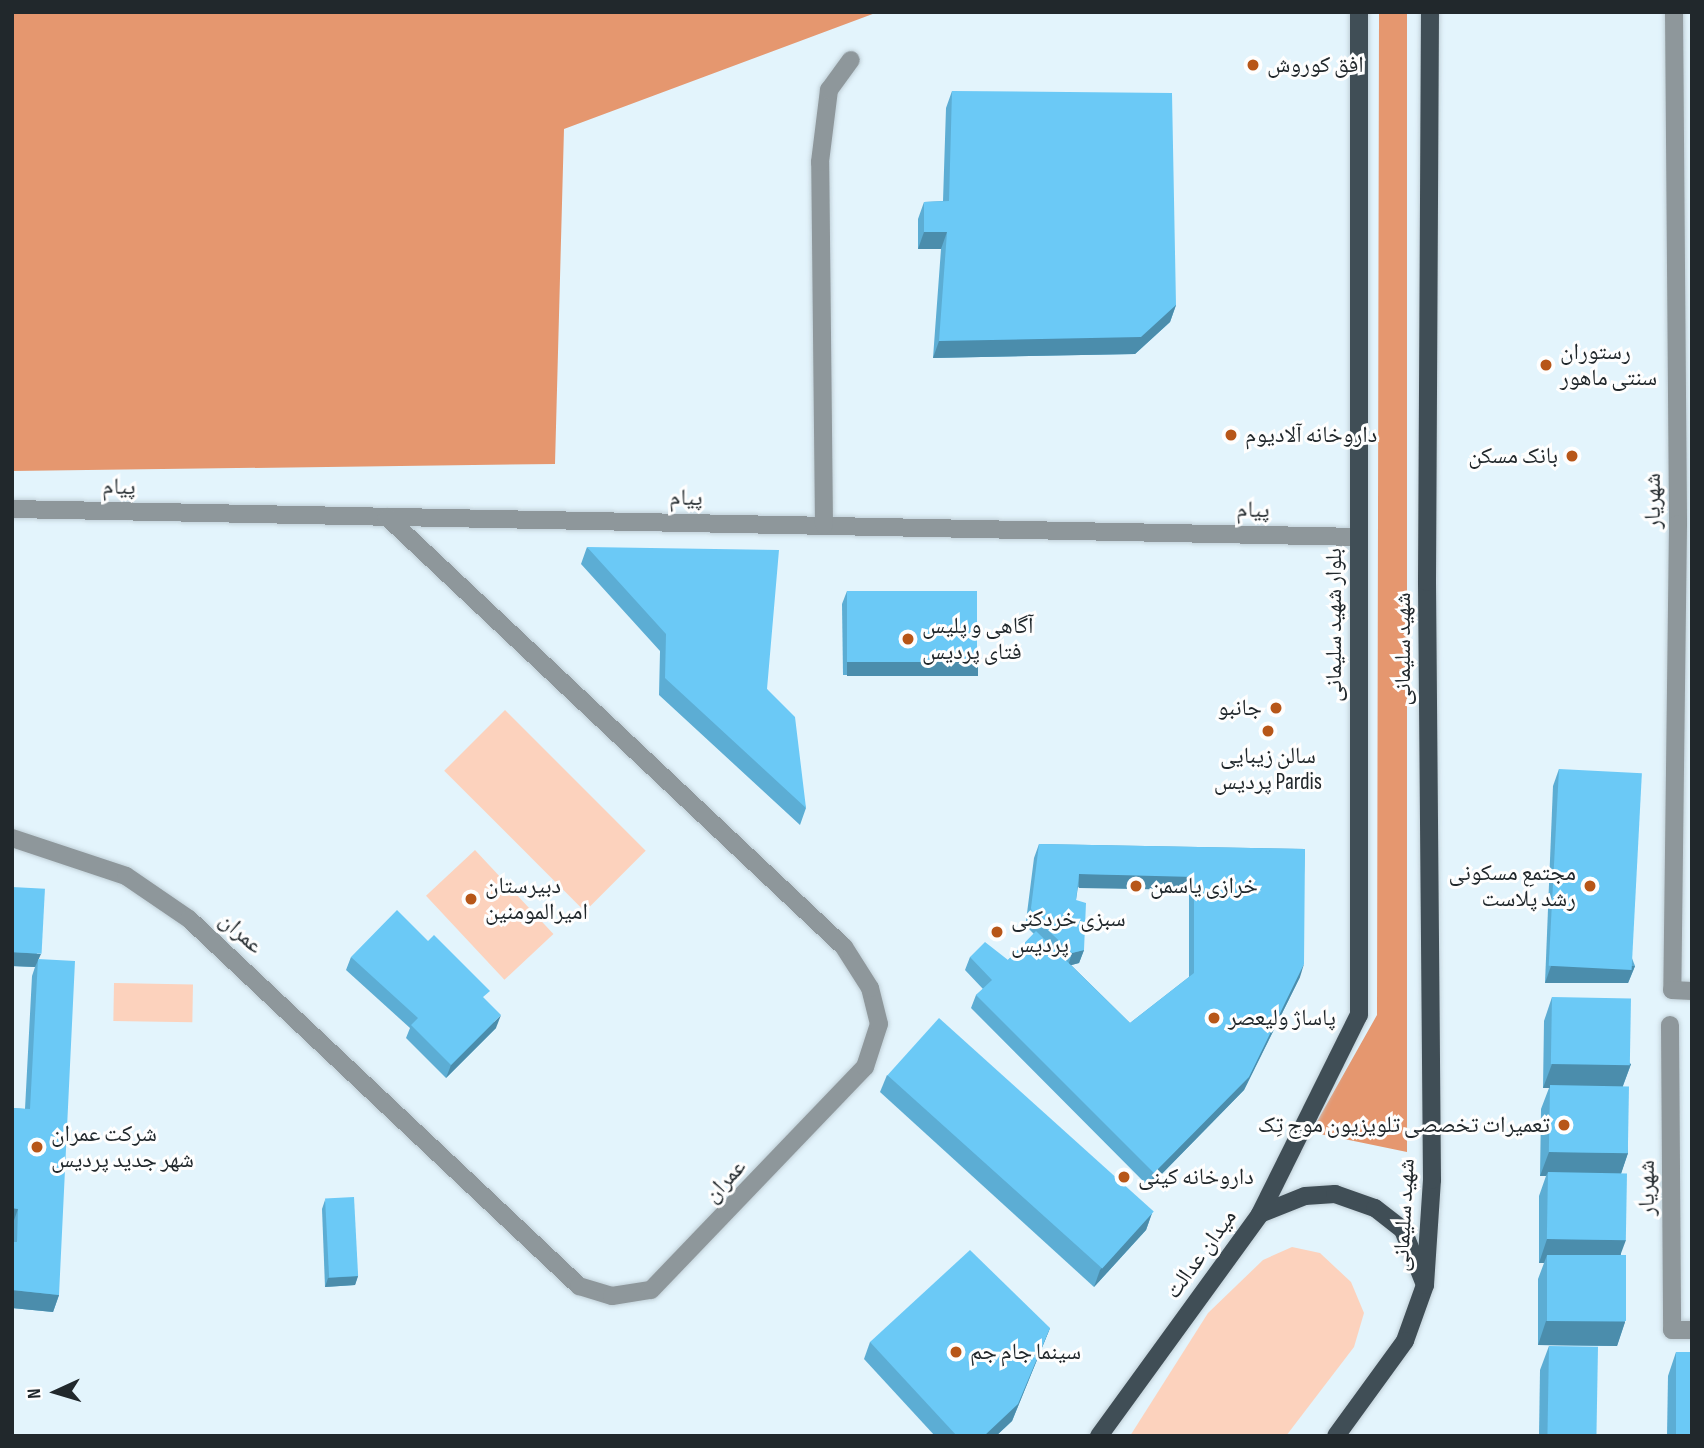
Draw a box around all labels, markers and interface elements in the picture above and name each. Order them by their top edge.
place label: افق کوروش [1267,51,1364,79]
marker: افق کوروش [1245,57,1261,73]
place label: رستوران سنتی ماهور [1560,338,1657,392]
marker: رستوران سنتی ماهور [1538,357,1554,373]
place label: داروخانه آلادیوم [1245,421,1377,449]
marker: داروخانه آلادیوم [1223,427,1239,443]
place label: بانک مسکن [1468,442,1558,470]
marker: بانک مسکن [1564,448,1580,464]
street label: پیام [102,473,136,501]
street label: شهریار [1639,473,1667,529]
street label: پیام [669,484,703,512]
street label: پیام [1236,496,1270,524]
street label: بلوار شهید سلیمانی [1320,548,1348,702]
street label: شهید سلیمانی [1389,592,1417,706]
place label: آگاهی و پلیس فتای پردیس [922,612,1034,666]
marker: آگاهی و پلیس فتای پردیس [900,631,916,647]
place label: جانبو [1218,694,1262,722]
marker: جانبو [1268,700,1284,716]
marker: سالن زیبایی پردیس Pardis [1260,723,1276,739]
place label: سالن زیبایی پردیس Pardis [1214,742,1322,796]
place label: مجتمع مسکونی رشد پلاست [1449,859,1576,913]
place label: دبیرستان امیرالمومنین [485,872,588,926]
place label: خرازی یاسمن [1150,872,1258,900]
marker: خرازی یاسمن [1128,878,1144,894]
marker: مجتمع مسکونی رشد پلاست [1582,878,1598,894]
marker: دبیرستان امیرالمومنین [463,891,479,907]
place label: سبزی خردکنی پردیس [1011,905,1126,959]
street label: عمران [213,906,269,960]
marker: سبزی خردکنی پردیس [989,924,1005,940]
place label: پاساژ ولیعصر [1228,1004,1336,1032]
marker: پاساژ ولیعصر [1206,1010,1222,1026]
place label: تعمیرات تخصصی تلویزیون موج تِک [1258,1111,1550,1139]
marker: تعمیرات تخصصی تلویزیون موج تِک [1556,1117,1572,1133]
place label: شرکت عمران شهر جدید پردیس [51,1120,194,1174]
marker: شرکت عمران شهر جدید پردیس [29,1139,45,1155]
street label: عمران [698,1154,752,1208]
street label: شهید سلیمانی [1387,1158,1421,1272]
street label: شهریار [1633,1160,1661,1216]
place label: داروخانه کینی [1138,1163,1254,1191]
marker: داروخانه کینی [1116,1169,1132,1185]
street label: میدان عدالت [1159,1204,1243,1304]
place label: سینما جام جم [970,1338,1081,1366]
marker: سینما جام جم [948,1344,964,1360]
north arrow [21,1357,91,1427]
text: N [23,1388,46,1399]

